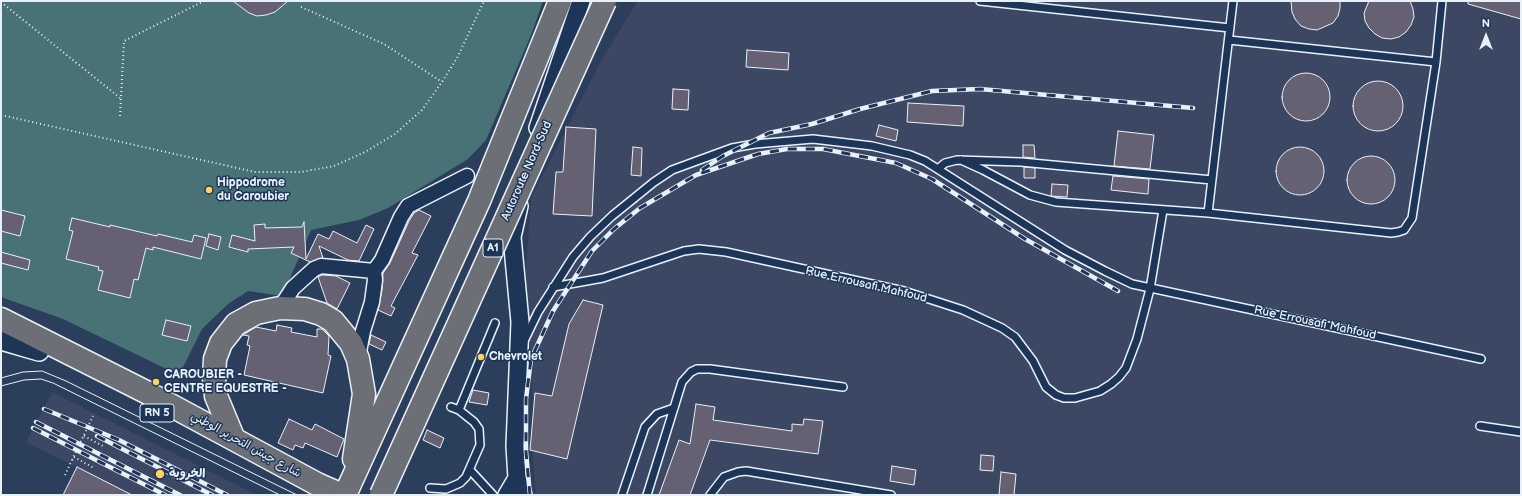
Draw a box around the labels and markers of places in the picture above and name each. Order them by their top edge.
place label: Hippodrome du Caroubier [217,176,289,204]
marker: Hippodrome du Caroubier [204,185,214,195]
place label: Chevrolet [489,350,542,364]
marker: Chevrolet [476,352,486,362]
place label: CAROUBIER - CENTRE EQUESTRE - [164,368,287,396]
marker: CAROUBIER - CENTRE EQUESTRE - [151,377,161,387]
place label: الخروبة [169,467,205,481]
marker: الخروبة [154,468,166,480]

